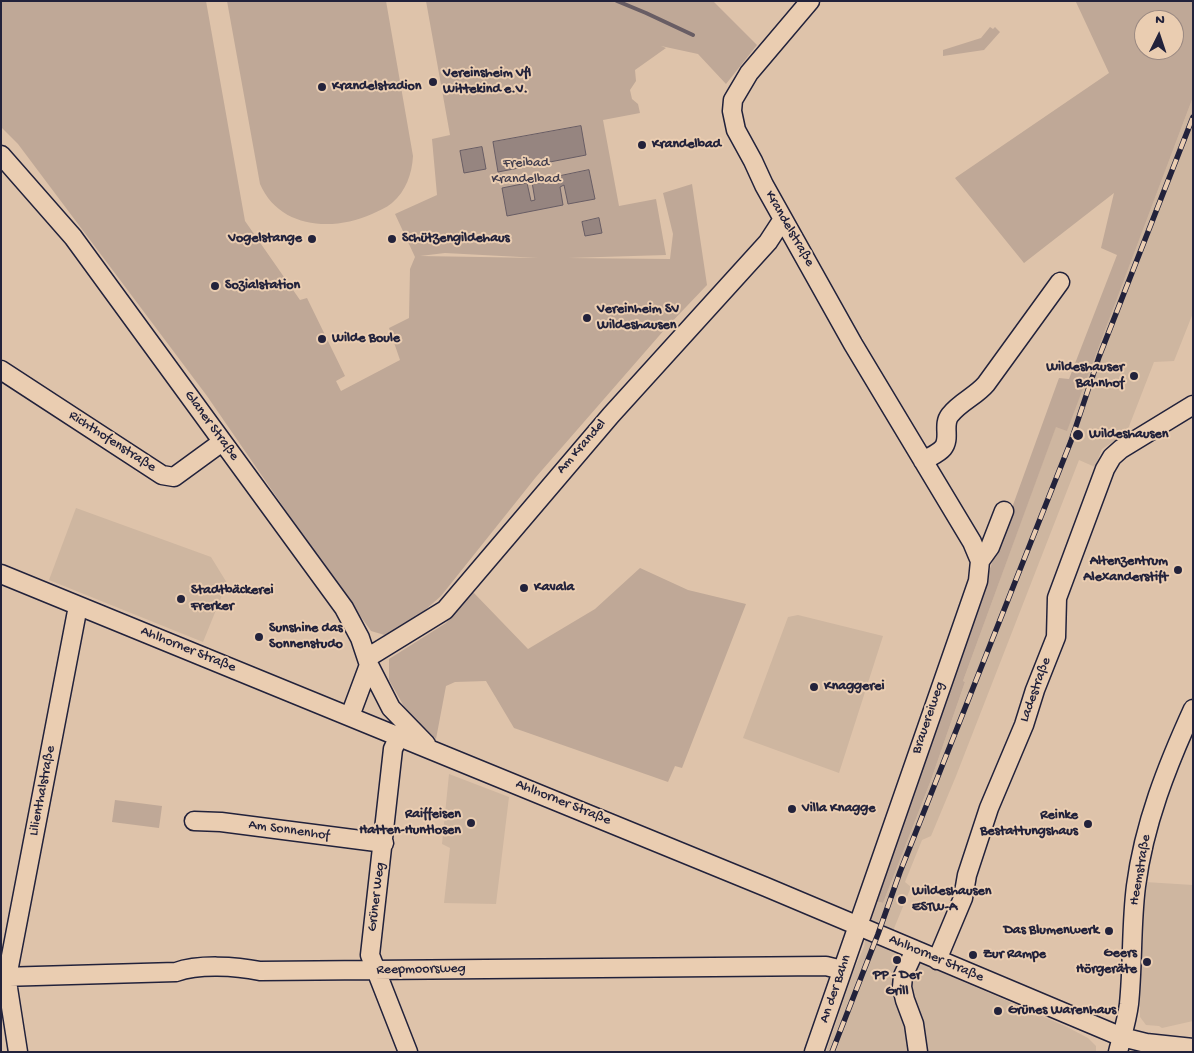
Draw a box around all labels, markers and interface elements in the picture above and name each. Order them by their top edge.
north arrow [1134,10,1184,60]
text: N [1155,12,1165,29]
place label: Vereinsheim Vfl Wittekind e.V. [443,66,531,98]
marker: Vereinsheim Vfl Wittekind e.V. [427,76,439,88]
place label: Krandelstadion [332,79,421,95]
marker: Krandelstadion [316,81,328,93]
place label: Krandelbad [652,137,721,153]
marker: Krandelbad [636,139,648,151]
park label: Freibad Krandelbad [492,156,560,188]
street label: Krandelstraße [760,188,818,270]
place label: Vogelstange [228,231,302,247]
place label: Schützengildehaus [402,231,510,247]
marker: Vogelstange [306,233,318,245]
marker: Schützengildehaus [386,233,398,245]
place label: Sozialstation [225,278,300,294]
marker: Sozialstation [209,280,221,292]
place label: Vereinheim SV Wildeshausen [597,302,679,334]
marker: Vereinheim SV Wildeshausen [581,312,593,324]
place label: Wilde Boule [332,331,400,347]
marker: Wilde Boule [316,333,328,345]
place label: Wildeshauser Bahnhof [1046,360,1124,392]
marker: Wildeshauser Bahnhof [1128,370,1140,382]
street label: Glaner Straße [180,388,242,464]
street label: Richthofenstraße [65,408,159,476]
street label: Am Krandel [554,416,610,478]
place label: Wildeshausen [1089,427,1168,443]
marker: Wildeshausen [1071,428,1085,442]
place label: Altenzentrum Alexanderstift [1083,554,1168,586]
marker: Altenzentrum Alexanderstift [1172,564,1184,576]
place label: Kavala [534,580,574,596]
marker: Kavala [518,582,530,594]
place label: Stadtbäckerei Frerker [191,583,274,616]
marker: Stadtbäckerei Frerker [175,593,187,605]
place label: Sunshine das Sonnenstudo [269,621,343,654]
street label: Ahlhorner Straße [138,623,238,677]
marker: Sunshine das Sonnenstudo [253,631,265,643]
street label: Ladestraße [1017,655,1055,725]
place label: Knaggerei [824,679,885,695]
street label: Brauereiweg [909,680,949,756]
marker: Knaggerei [808,681,820,693]
street label: Lilienthalstraße [26,744,60,838]
street label: Ahlhorner Straße [513,776,613,830]
place label: Villa Knagge [802,801,875,817]
marker: Villa Knagge [786,803,798,815]
place label: Raiffeisen Hatten-Huntlosen [359,807,461,840]
place label: Reinke Bestattungshaus [980,808,1078,840]
street label: Am Sonnenhof [247,817,331,845]
marker: Raiffeisen Hatten-Huntlosen [465,817,477,829]
marker: Reinke Bestattungshaus [1082,818,1094,830]
street label: Heemstraße [1127,833,1155,907]
street label: Grüner Weg [364,861,390,933]
place label: Wildeshausen ESTW-A [912,884,991,916]
marker: Wildeshausen ESTW-A [896,894,908,906]
place label: Das Blumenwerk [1004,923,1099,939]
marker: Das Blumenwerk [1103,925,1115,937]
street label: Ahlhorner Straße [886,931,986,987]
place label: Geers Hörgeräte [1076,946,1137,979]
place label: Zur Rampe [983,947,1046,963]
marker: Zur Rampe [967,949,979,961]
street label: An der Bahn [816,953,856,1025]
marker: PP - Der Grill [891,954,903,966]
marker: Geers Hörgeräte [1141,956,1153,968]
street label: Reepmoorsweg [376,961,466,979]
place label: PP - Der Grill [873,968,921,1000]
place label: Grünes Warenhaus [1008,1003,1116,1019]
marker: Grünes Warenhaus [992,1005,1004,1017]

